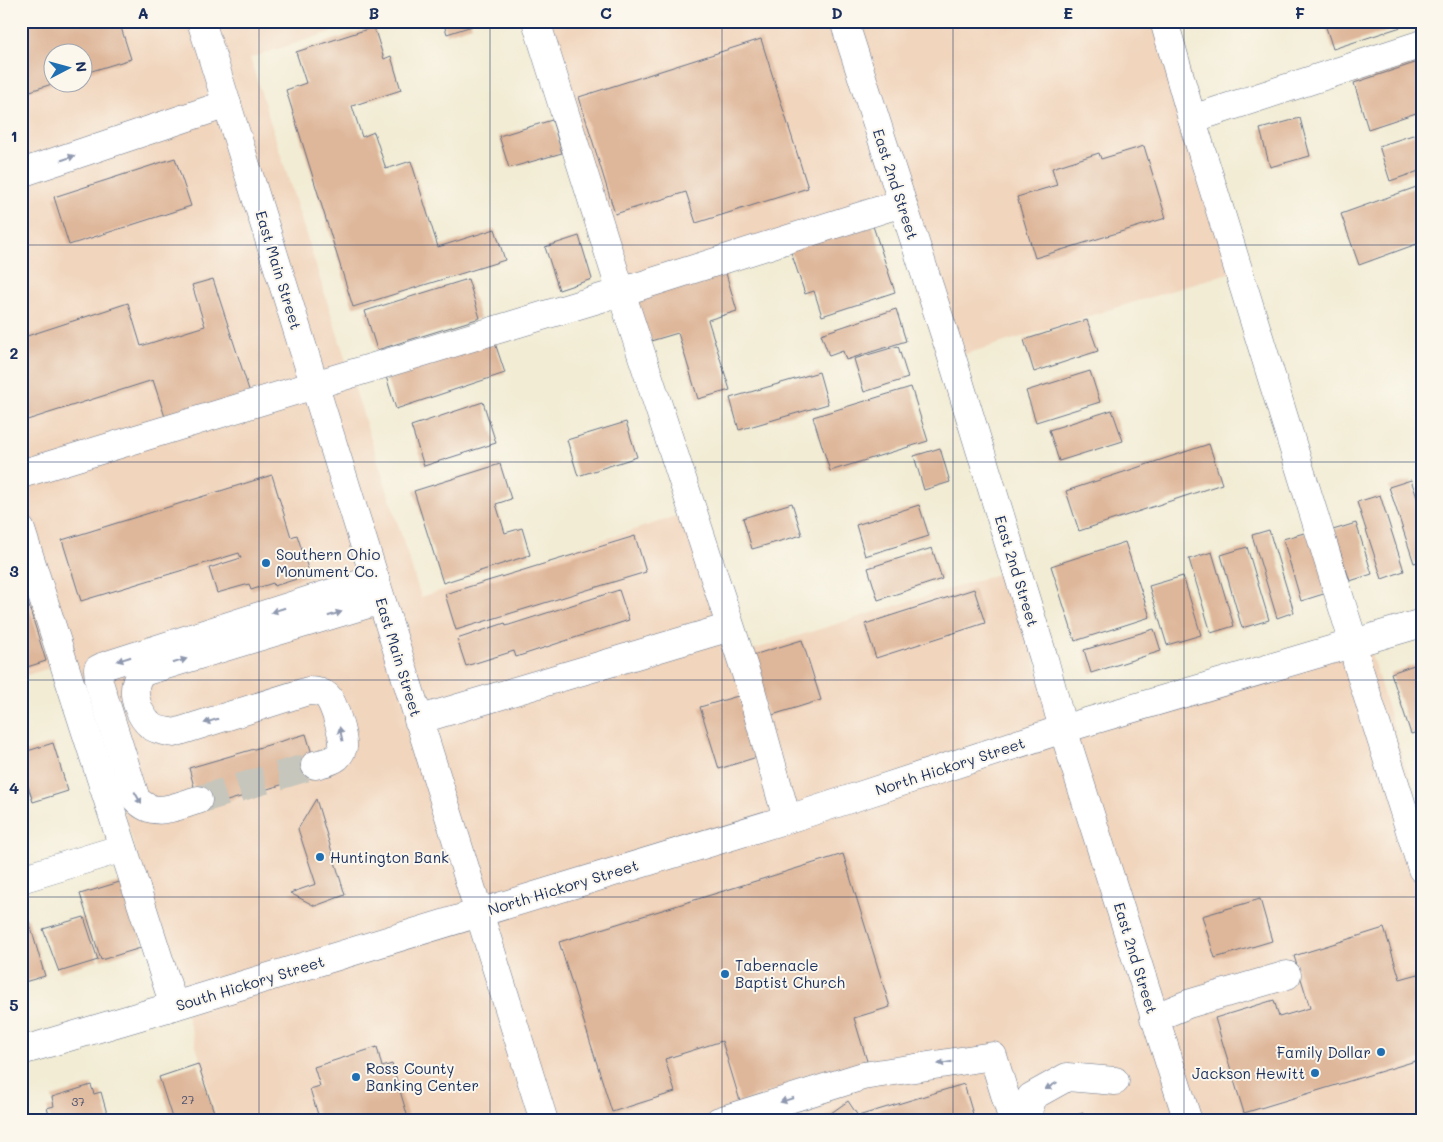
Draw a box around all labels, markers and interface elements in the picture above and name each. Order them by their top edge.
text: A [137,2,149,23]
text: B [369,2,379,23]
text: C [600,2,612,23]
text: D [831,2,843,23]
text: E [1063,2,1073,23]
text: F [1295,2,1305,23]
north arrow [42,42,92,92]
text: N [71,60,91,73]
text: 1 [10,125,18,146]
street label: East 2nd Street [869,126,923,242]
one-way arrow [60,153,75,161]
street label: East Main Street [251,208,307,332]
text: 2 [10,342,19,363]
street label: East 2nd Street [991,513,1043,629]
place label: Southern Ohio Monument Co. [276,544,380,581]
marker: Southern Ohio Monument Co. [260,557,272,569]
text: 3 [9,560,19,581]
street label: East Main Street [371,595,427,719]
one-way arrow [271,606,286,614]
one-way arrow [328,609,343,617]
one-way arrow [116,656,131,664]
one-way arrow [172,656,187,664]
one-way arrow [204,718,219,726]
one-way arrow [336,726,344,742]
street label: North Hickory Street [873,732,1027,800]
text: 4 [9,777,19,798]
one-way arrow [134,790,142,805]
place label: Huntington Bank [330,847,449,867]
marker: Huntington Bank [314,851,326,863]
street label: North Hickory Street [485,855,641,919]
street label: East 2nd Street [1110,900,1162,1016]
street label: South Hickory Street [173,951,327,1015]
place label: Tabernacle Baptist Church [735,955,845,992]
marker: Tabernacle Baptist Church [719,968,731,980]
text: 5 [9,994,19,1015]
place label: Family Dollar [1277,1042,1371,1062]
marker: Family Dollar [1375,1046,1387,1058]
place label: Ross County Banking Center [366,1058,479,1095]
one-way arrow [936,1060,952,1068]
place label: Jackson Hewitt [1192,1063,1305,1083]
marker: Jackson Hewitt [1309,1067,1321,1079]
marker: Ross County Banking Center [350,1071,362,1083]
one-way arrow [1045,1081,1058,1090]
house number: 27 [181,1091,195,1107]
house number: 37 [71,1093,85,1109]
one-way arrow [779,1097,794,1105]

